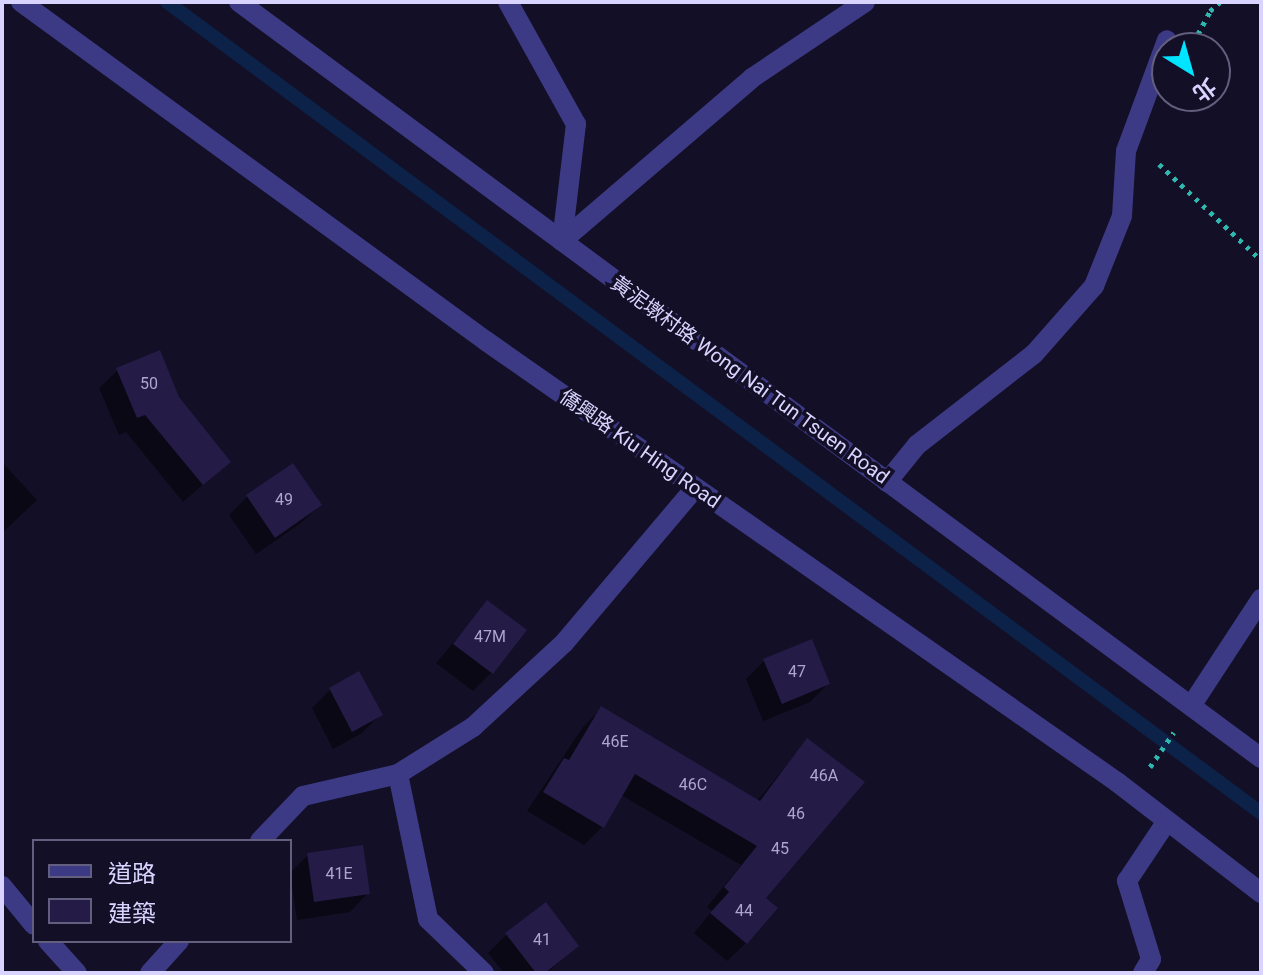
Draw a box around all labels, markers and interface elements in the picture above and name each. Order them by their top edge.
north arrow [1151,32,1231,112]
text: 北 [1188,73,1221,107]
street label: 黃泥墩村路 Wong Nai Tun Tsuen Road [606,271,894,489]
house number: 50 [140,374,158,394]
street label: 僑興路 Kiu Hing Road [555,385,725,513]
house number: 49 [275,490,293,510]
house number: 47M [474,627,506,647]
house number: 47 [788,662,806,682]
house number: 46E [601,732,629,752]
house number: 46A [810,766,838,786]
house number: 46C [679,775,707,795]
house number: 46 [787,804,805,824]
legend [32,839,292,943]
house number: 45 [771,839,789,859]
text: 道路 [108,860,156,888]
house number: 41E [325,864,353,884]
text: 建築 [108,900,156,928]
house number: 44 [735,901,753,921]
house number: 41 [533,930,551,950]

